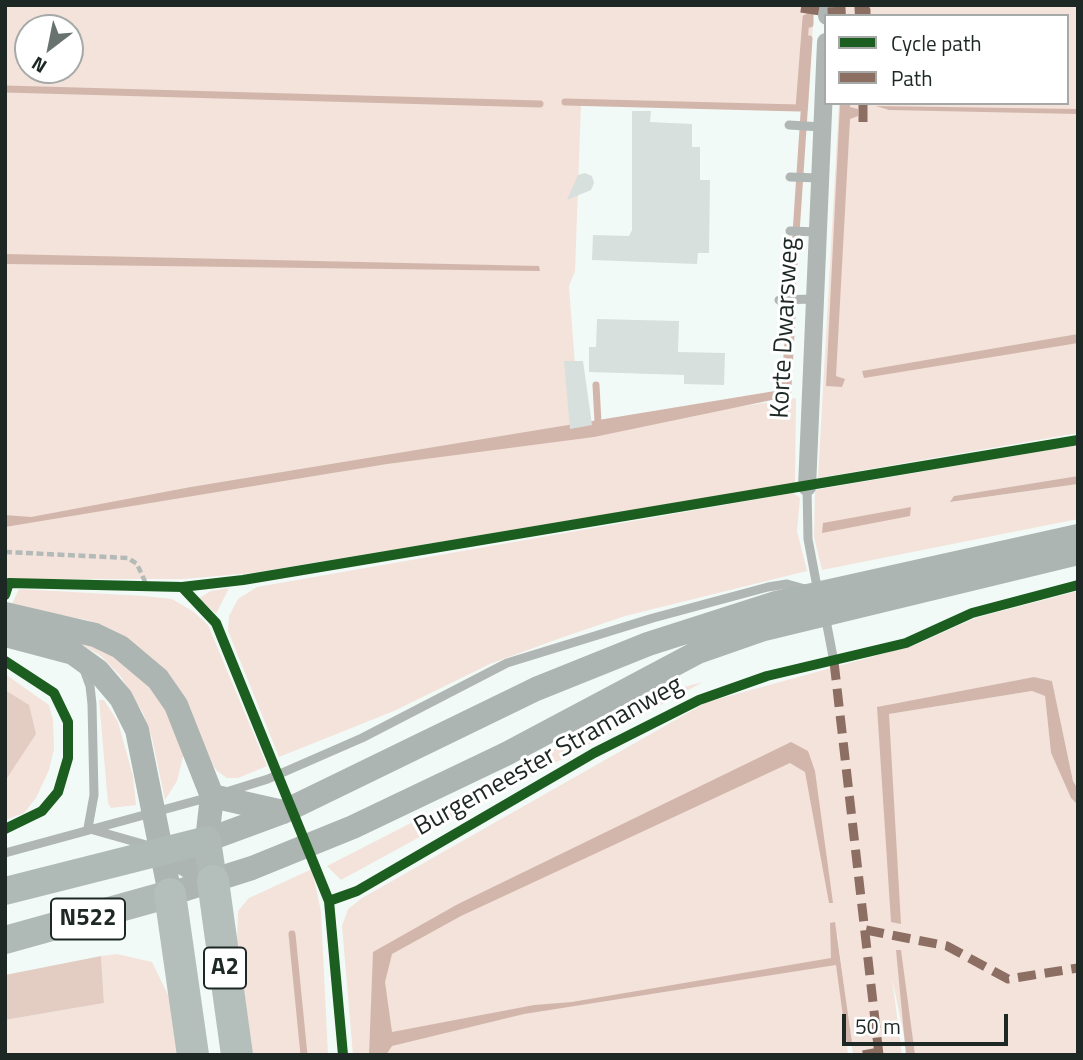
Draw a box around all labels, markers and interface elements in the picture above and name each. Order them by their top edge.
north arrow [14,14,84,84]
legend [824,14,1069,105]
text: Cycle path [891,27,982,59]
text: N [25,50,52,81]
text: Path [891,62,933,94]
street label: Korte Dwarsweg [766,236,806,420]
street label: Burgemeester Stramanweg [409,670,689,844]
road number: N522 [51,898,125,939]
road number: A2 [204,948,246,988]
scale bar [845,1000,1011,1044]
text: 50 m [855,1010,901,1042]

